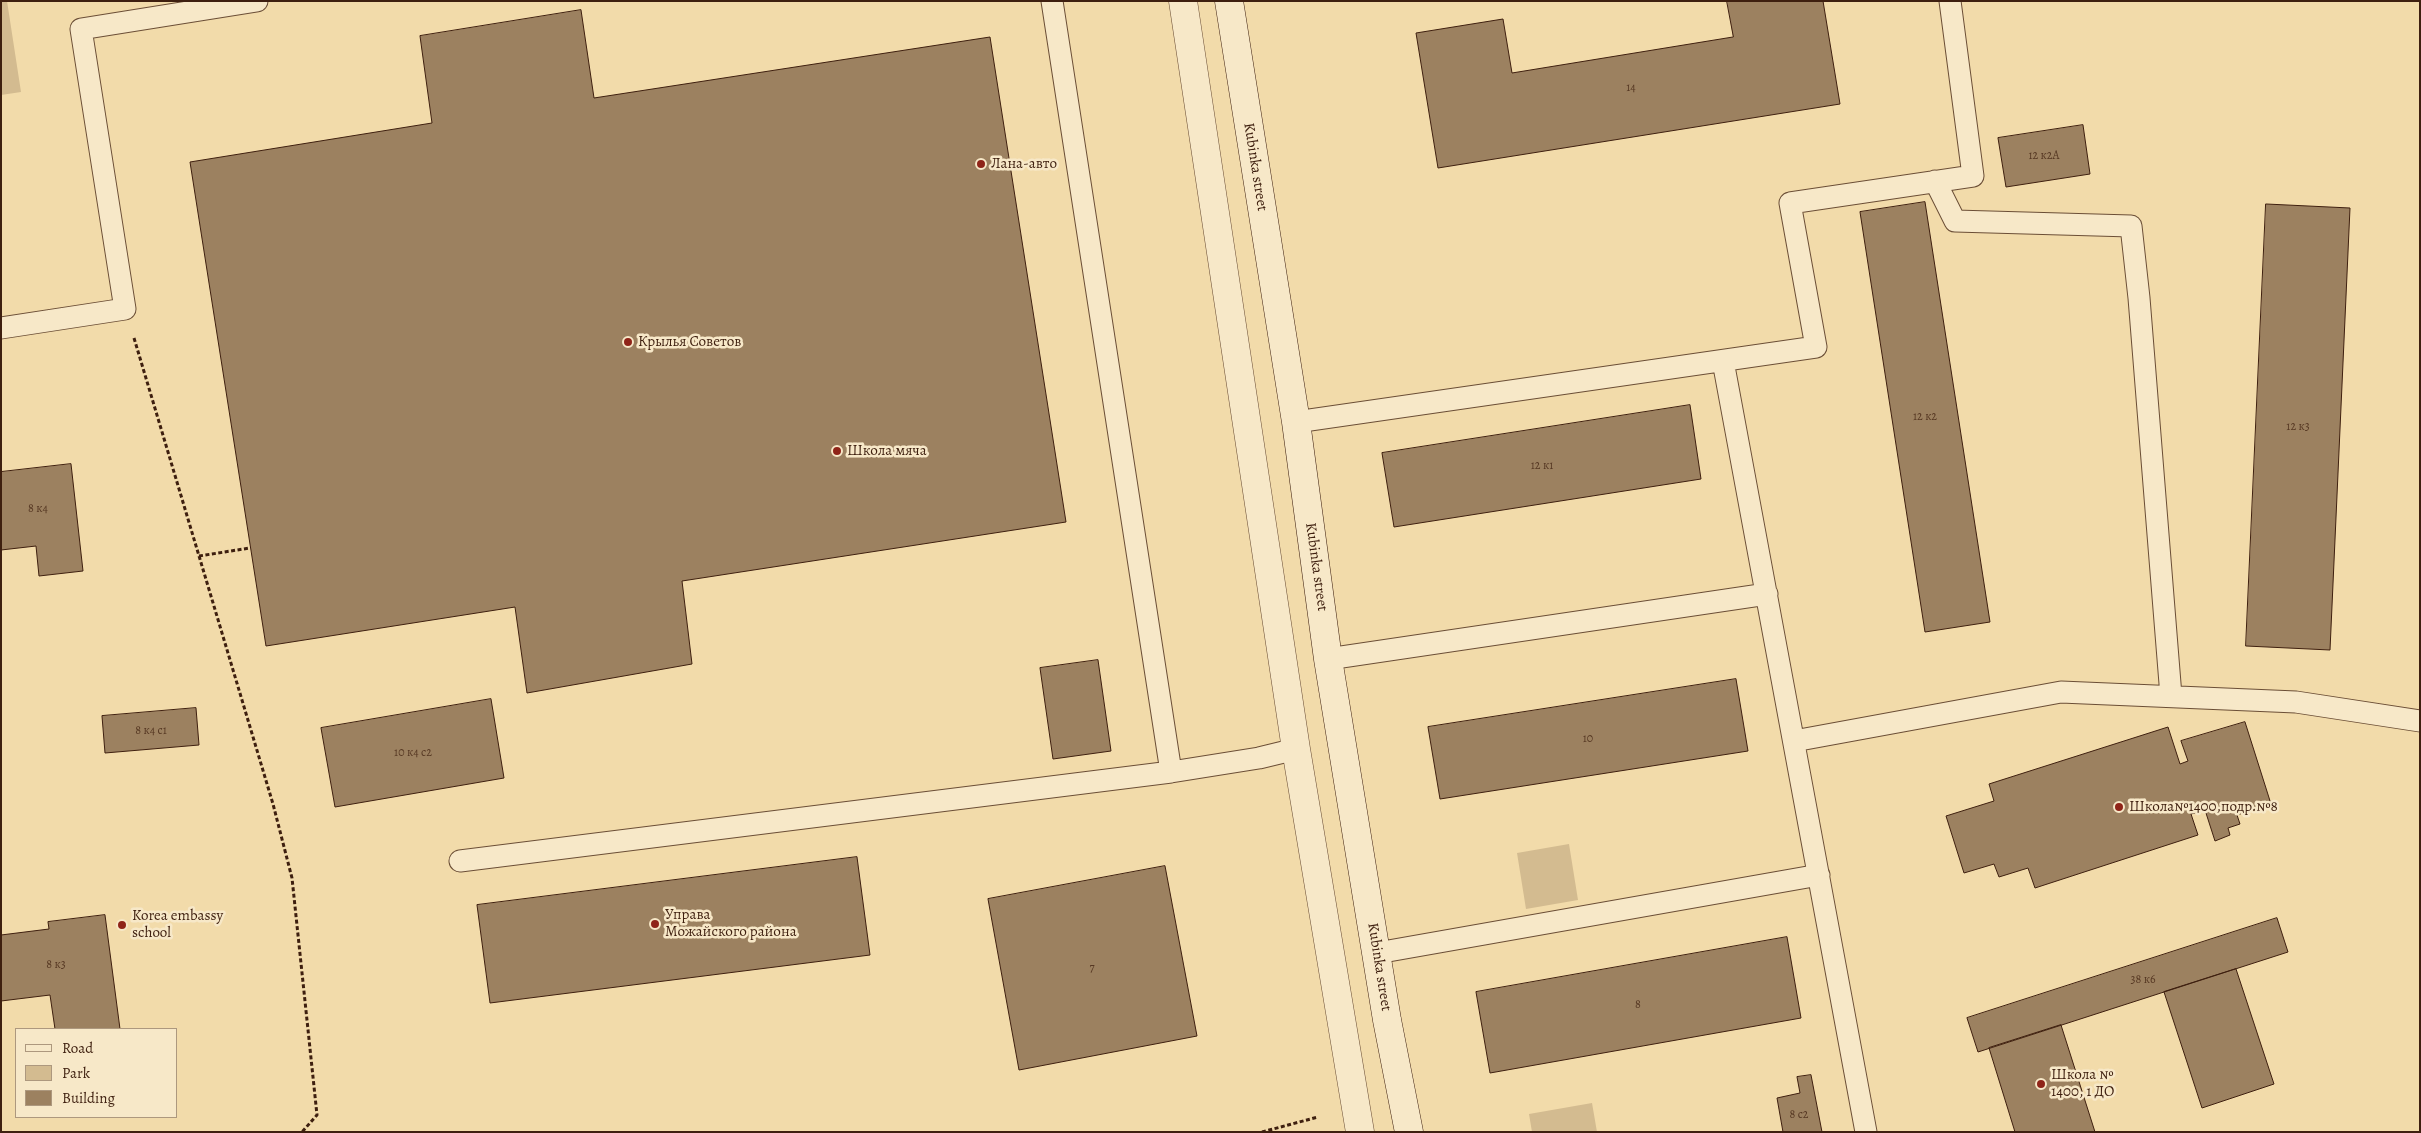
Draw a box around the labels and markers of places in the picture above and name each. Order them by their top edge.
place label: Лана-авто [991,155,1057,173]
marker: Лана-авто [975,158,987,170]
place label: Крылья Советов [638,333,741,351]
marker: Крылья Советов [622,336,634,348]
place label: Школа мяча [847,442,927,460]
marker: Школа мяча [831,445,843,457]
place label: Школа№1400,подр.№8 [2129,798,2278,816]
marker: Школа№1400,подр.№8 [2113,801,2125,813]
place label: Управа Можайского района [665,906,797,941]
place label: Korea embassy school [132,907,223,942]
marker: Управа Можайского района [649,918,661,930]
marker: Korea embassy school [116,919,128,931]
place label: Школа № 1400, 1 ДО [2051,1066,2114,1101]
marker: Школа № 1400, 1 ДО [2035,1078,2047,1090]

